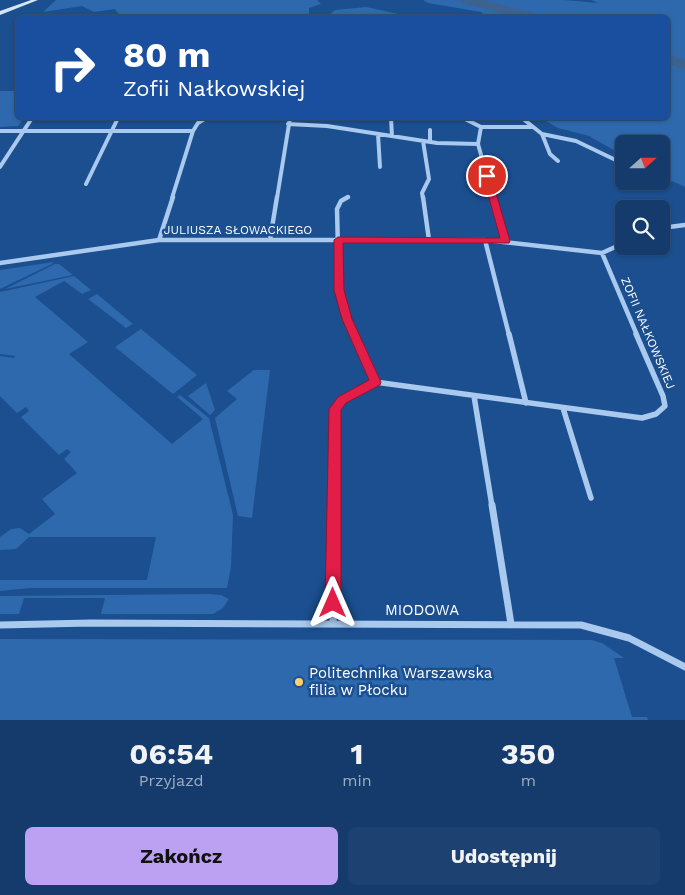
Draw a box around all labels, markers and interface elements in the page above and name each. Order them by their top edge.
text: 80 m [123,34,210,76]
icon: right [40,35,105,100]
text: Zofii Nałkowskiej [123,76,305,101]
north arrow [615,135,670,190]
map controls [615,135,670,255]
pin [466,155,508,197]
icon: arrive [473,162,501,190]
button: search [615,200,670,255]
street label: JULIUSZA SŁOWACKIEGO [164,223,312,237]
street label: ZOFII NAŁKOWSKIEJ [618,275,678,391]
position arrow [306,576,358,628]
street label: MIODOWA [385,601,459,619]
place label: Politechnika Warszawska filia w Płocku [309,664,493,699]
marker: Politechnika Warszawska filia w Płocku [293,676,305,688]
text: 06:54 [129,736,213,771]
text: 1 [351,736,364,771]
text: 350 [501,736,556,771]
text: Przyjazd [139,771,204,790]
text: min [342,771,372,790]
text: m [521,771,536,790]
button: Zakończ [25,827,338,885]
button: Udostępnij [348,827,660,885]

